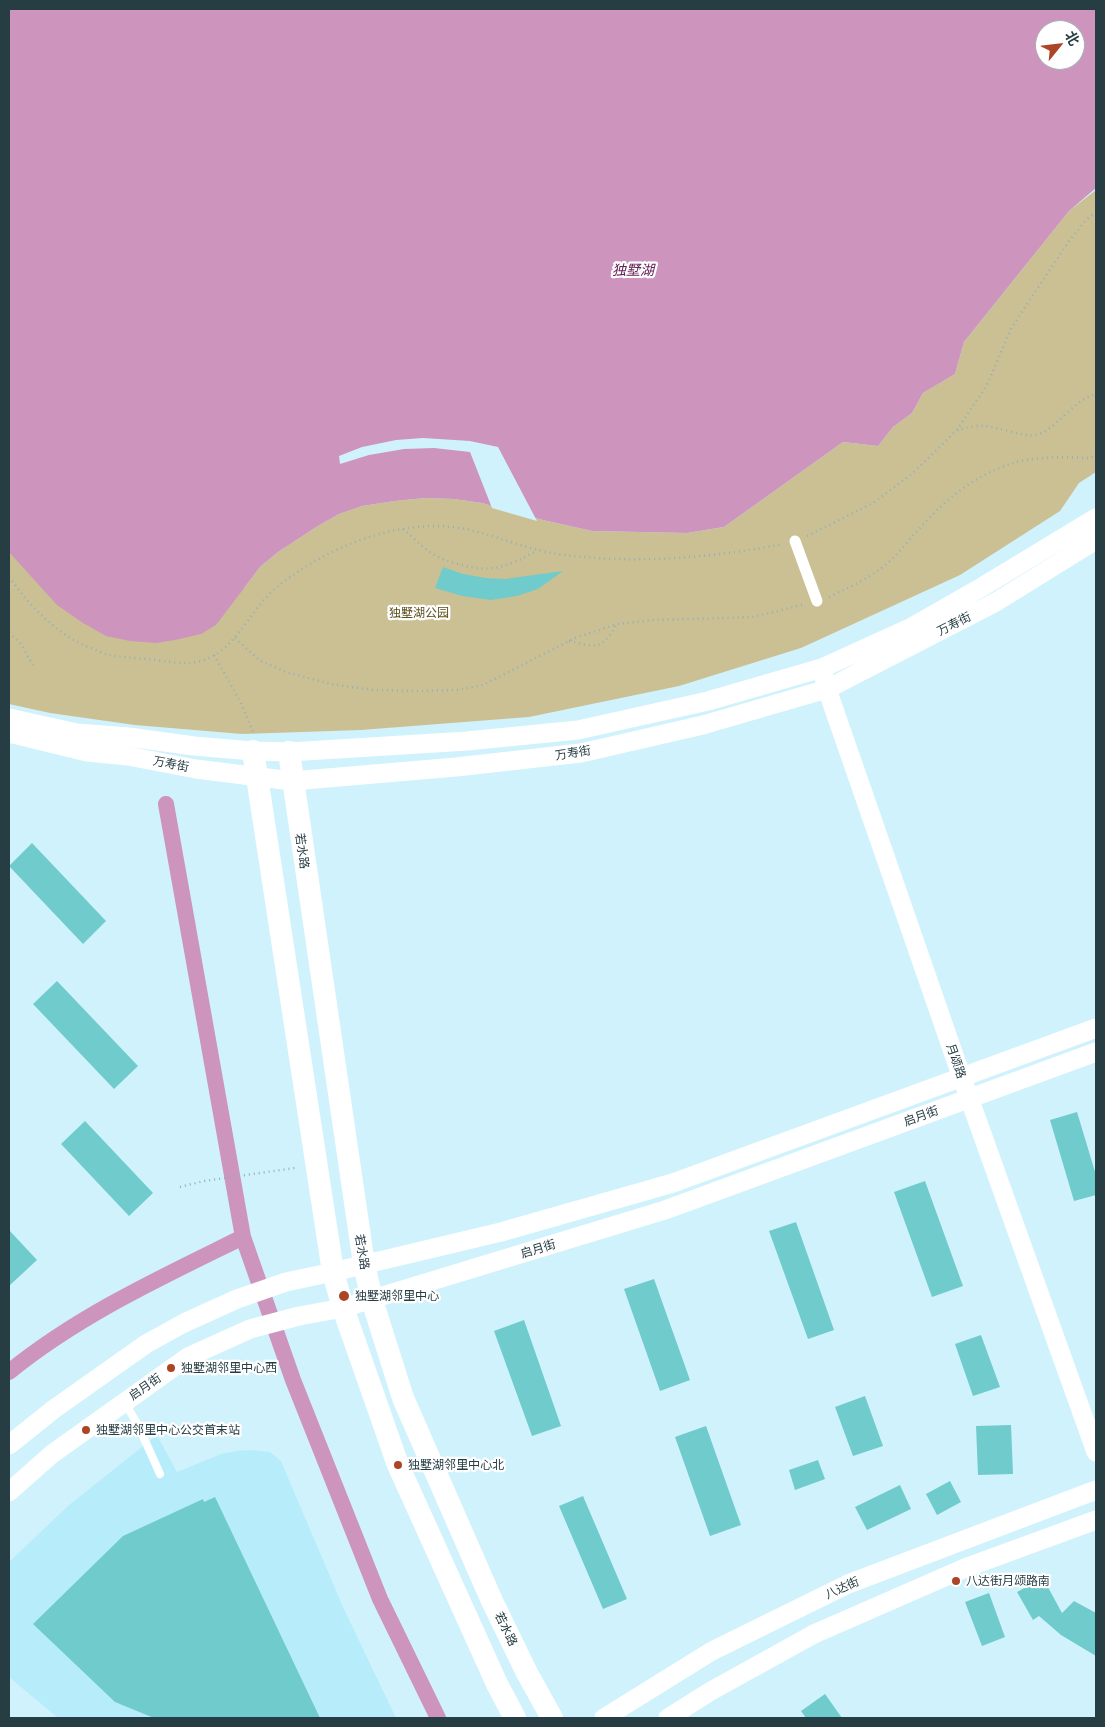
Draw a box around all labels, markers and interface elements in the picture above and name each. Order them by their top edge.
north arrow [1035,20,1085,70]
text: 北 [1062,28,1084,48]
water label: 独墅湖 [612,262,654,278]
park label: 独墅湖公园 [389,606,449,620]
street label: 万寿街 [935,609,973,639]
street label: 万寿街 [554,743,592,763]
street label: 万寿街 [152,753,190,775]
street label: 若水路 [292,832,312,870]
street label: 月颂路 [943,1042,969,1080]
street label: 启月街 [902,1103,940,1129]
street label: 若水路 [352,1233,372,1271]
street label: 启月街 [519,1237,557,1261]
marker: 独墅湖邻里中心 [337,1289,351,1303]
place label: 独墅湖邻里中心 [355,1289,439,1303]
place label: 独墅湖邻里中心西 [181,1361,277,1375]
marker: 独墅湖邻里中心西 [165,1362,177,1374]
street label: 启月街 [126,1371,164,1403]
place label: 独墅湖邻里中心公交首末站 [96,1423,240,1437]
marker: 独墅湖邻里中心公交首末站 [80,1424,92,1436]
place label: 独墅湖邻里中心北 [408,1458,504,1472]
marker: 独墅湖邻里中心北 [392,1459,404,1471]
street label: 八达街 [823,1574,861,1602]
place label: 八达街月颂路南 [966,1574,1050,1588]
marker: 八达街月颂路南 [950,1575,962,1587]
street label: 若水路 [492,1610,520,1648]

